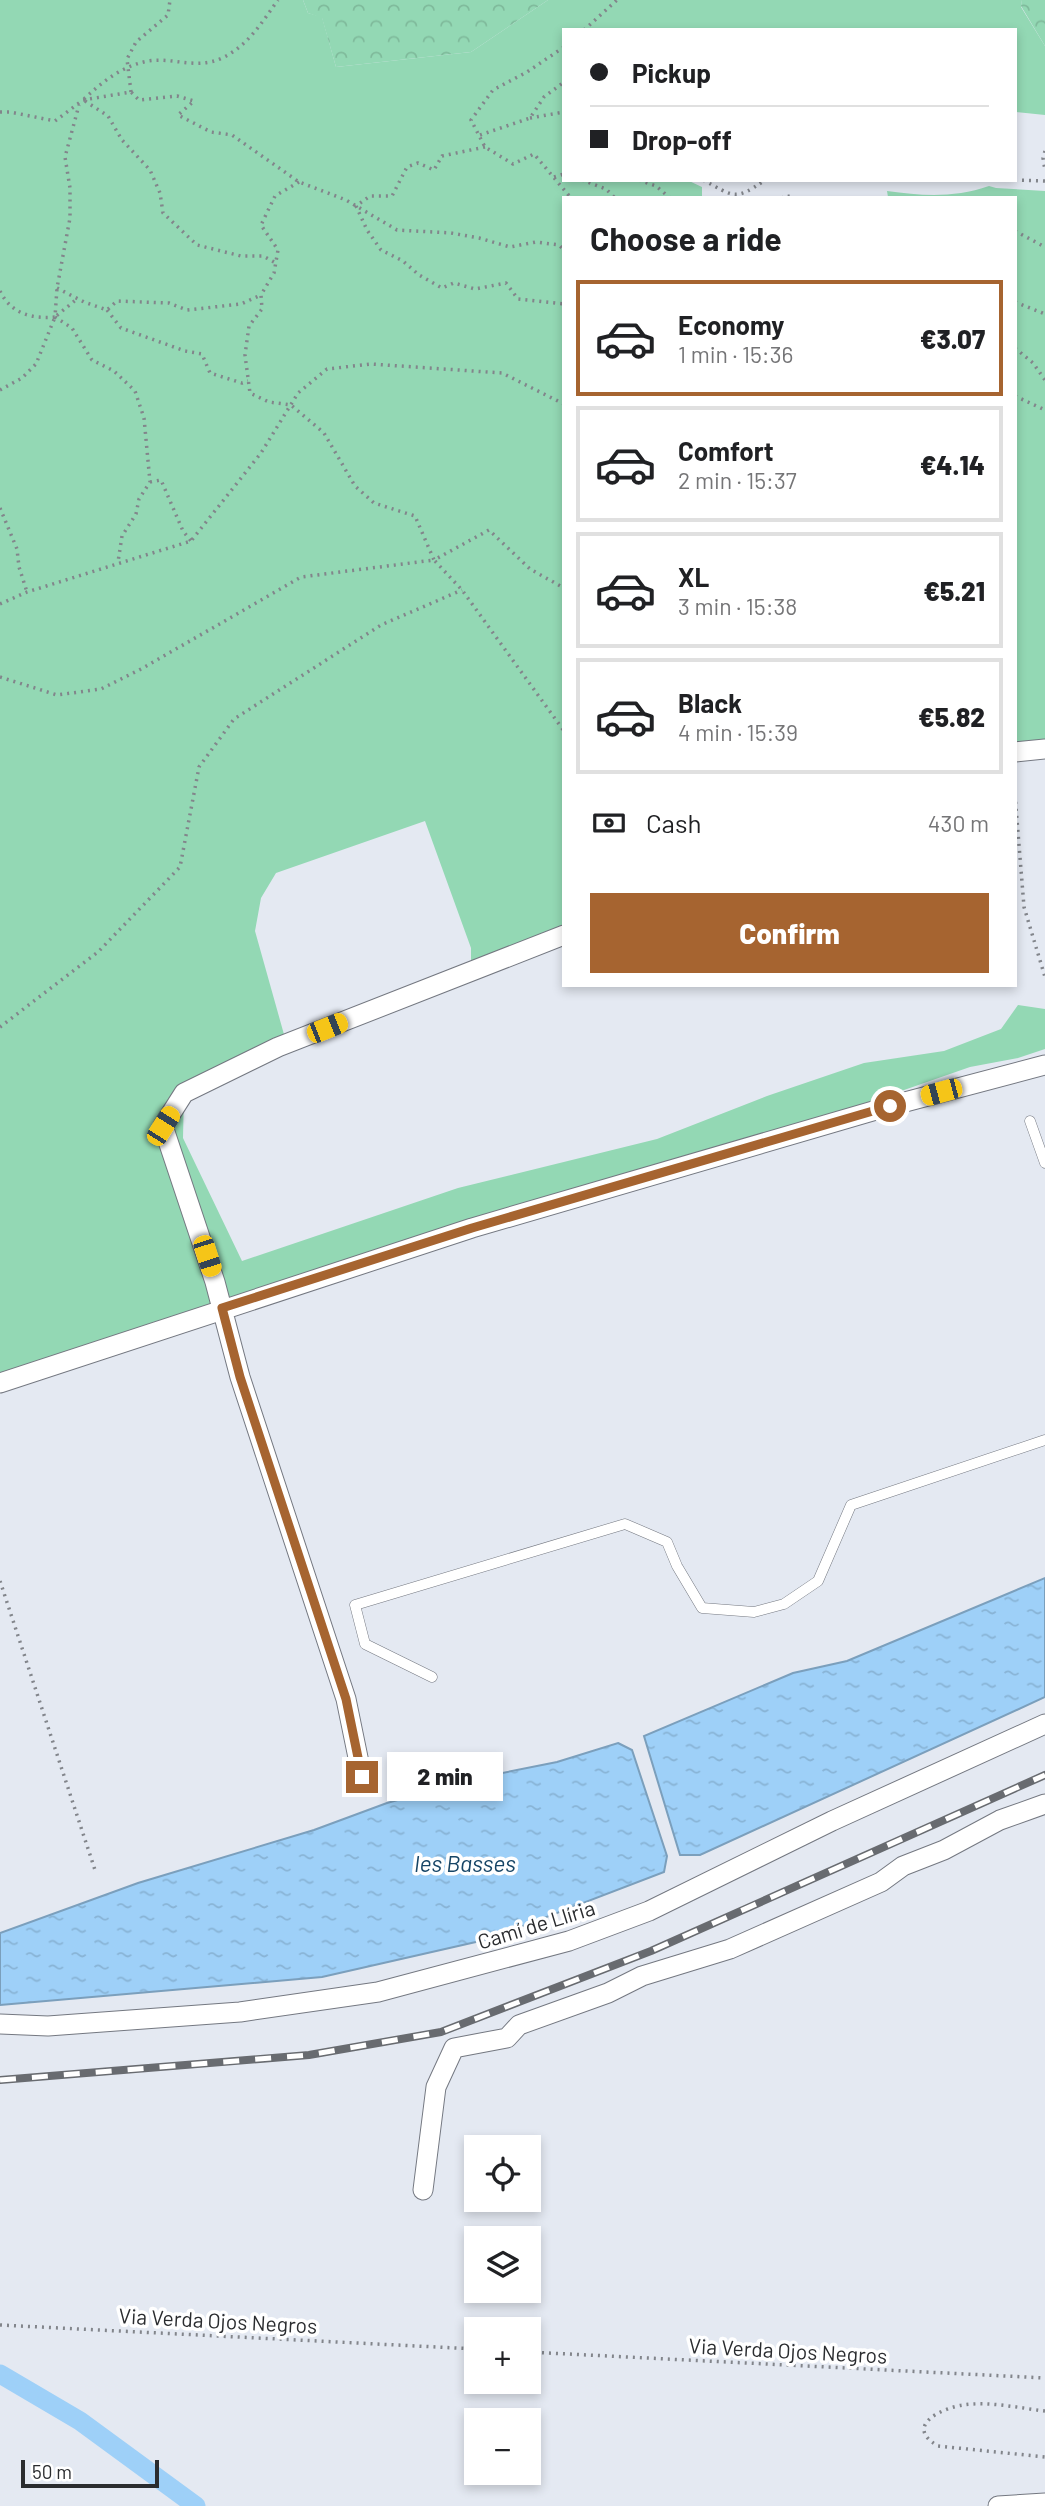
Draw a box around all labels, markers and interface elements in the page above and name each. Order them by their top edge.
text: Pickup [632,57,711,88]
text: Drop-off [632,124,732,155]
text: Choose a ride [590,219,782,257]
icon: car [594,307,657,370]
text: Economy [678,309,784,340]
text: €3.07 [920,323,985,354]
text: 1 min · 15:36 [678,340,793,368]
icon: car [594,433,657,496]
text: Comfort [678,435,774,466]
text: €4.14 [920,449,985,480]
text: 2 min · 15:37 [678,466,797,494]
icon: car [594,559,657,622]
text: XL [678,561,709,592]
text: €5.21 [923,575,985,606]
text: 3 min · 15:38 [678,592,797,620]
icon: car [594,685,657,748]
text: Black [678,687,742,718]
text: €5.82 [918,701,985,732]
text: 4 min · 15:39 [678,718,798,746]
icon: cash [590,804,628,842]
text: Cash [646,807,701,838]
text: 430 m [928,809,989,837]
button: Confirm [590,893,989,973]
car [304,1010,351,1046]
car [918,1076,965,1108]
route start [874,1090,906,1122]
car [143,1103,184,1149]
car [191,1233,224,1279]
callout: 2 min [386,1752,502,1802]
route end [346,1761,378,1793]
text: 2 min [417,1762,473,1790]
water label: les Basses [414,1849,516,1877]
street label: Camí de Llíria [474,1894,598,1954]
map controls [464,2135,541,2485]
button: locate [464,2135,541,2212]
button: layers [464,2226,541,2303]
street label: Via Verda Ojos Negros [118,2302,318,2338]
button: + [464,2317,541,2394]
street label: Via Verda Ojos Negros [688,2332,888,2368]
button: − [464,2408,541,2485]
scale bar [21,2457,159,2489]
text: 50 m [32,2460,72,2483]

